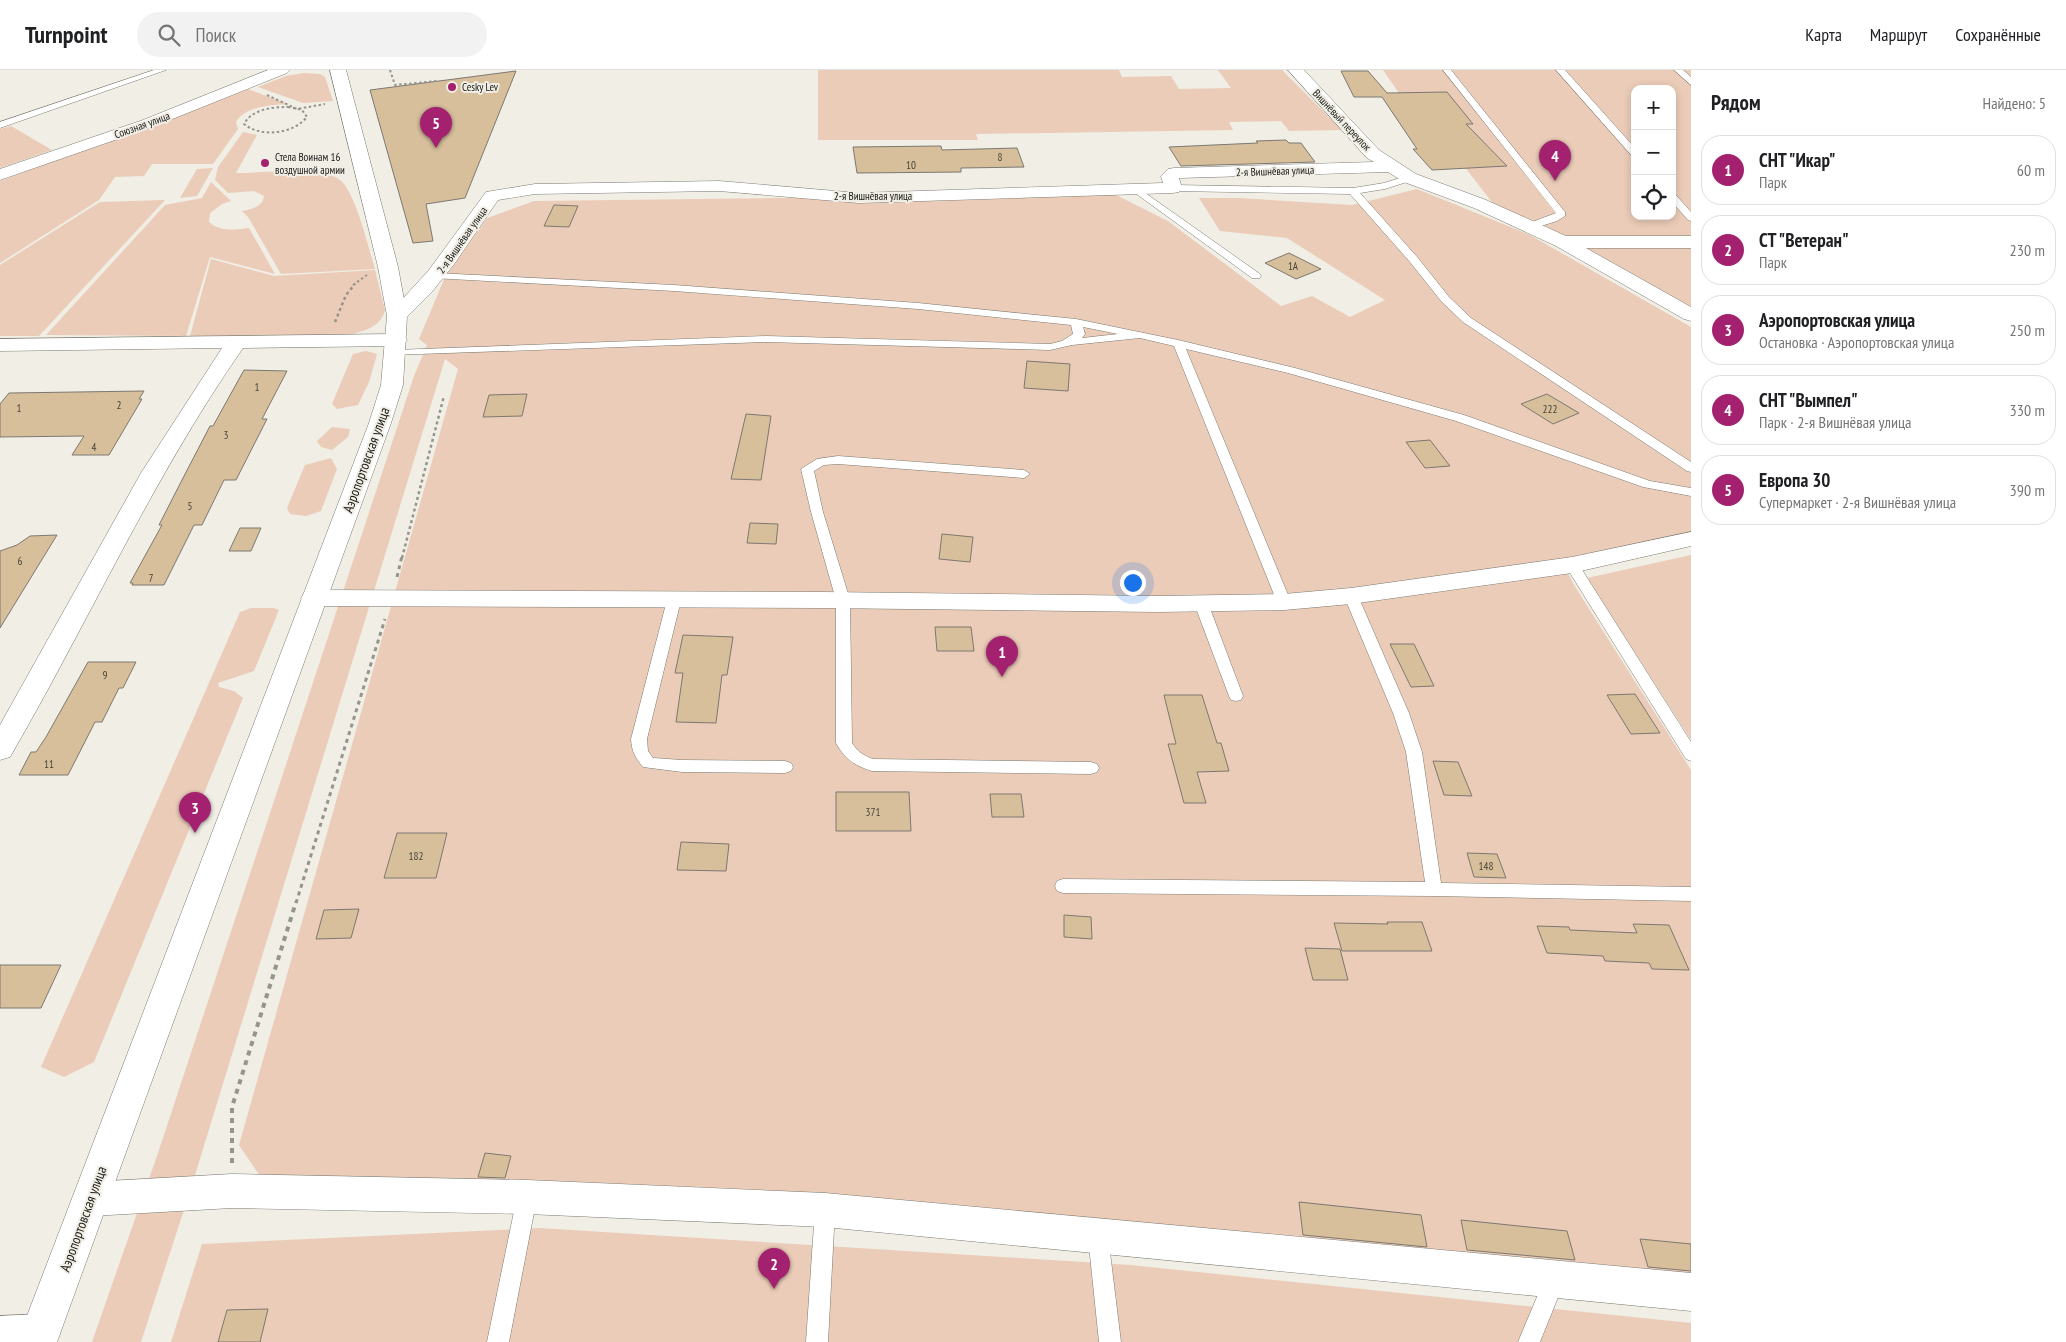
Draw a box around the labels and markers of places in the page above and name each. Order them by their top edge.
place label: Cesky Lev [462,80,499,94]
marker: Cesky Lev [446,81,458,93]
pin: 5 [420,107,452,148]
pin: 4 [1539,140,1571,181]
place label: Стела Воинам 16 воздушной армии [275,150,345,177]
marker: Стела Воинам 16 воздушной армии [259,157,271,169]
pin: 1 [986,636,1018,677]
pin: 3 [179,792,211,833]
pin: 2 [758,1248,790,1289]

